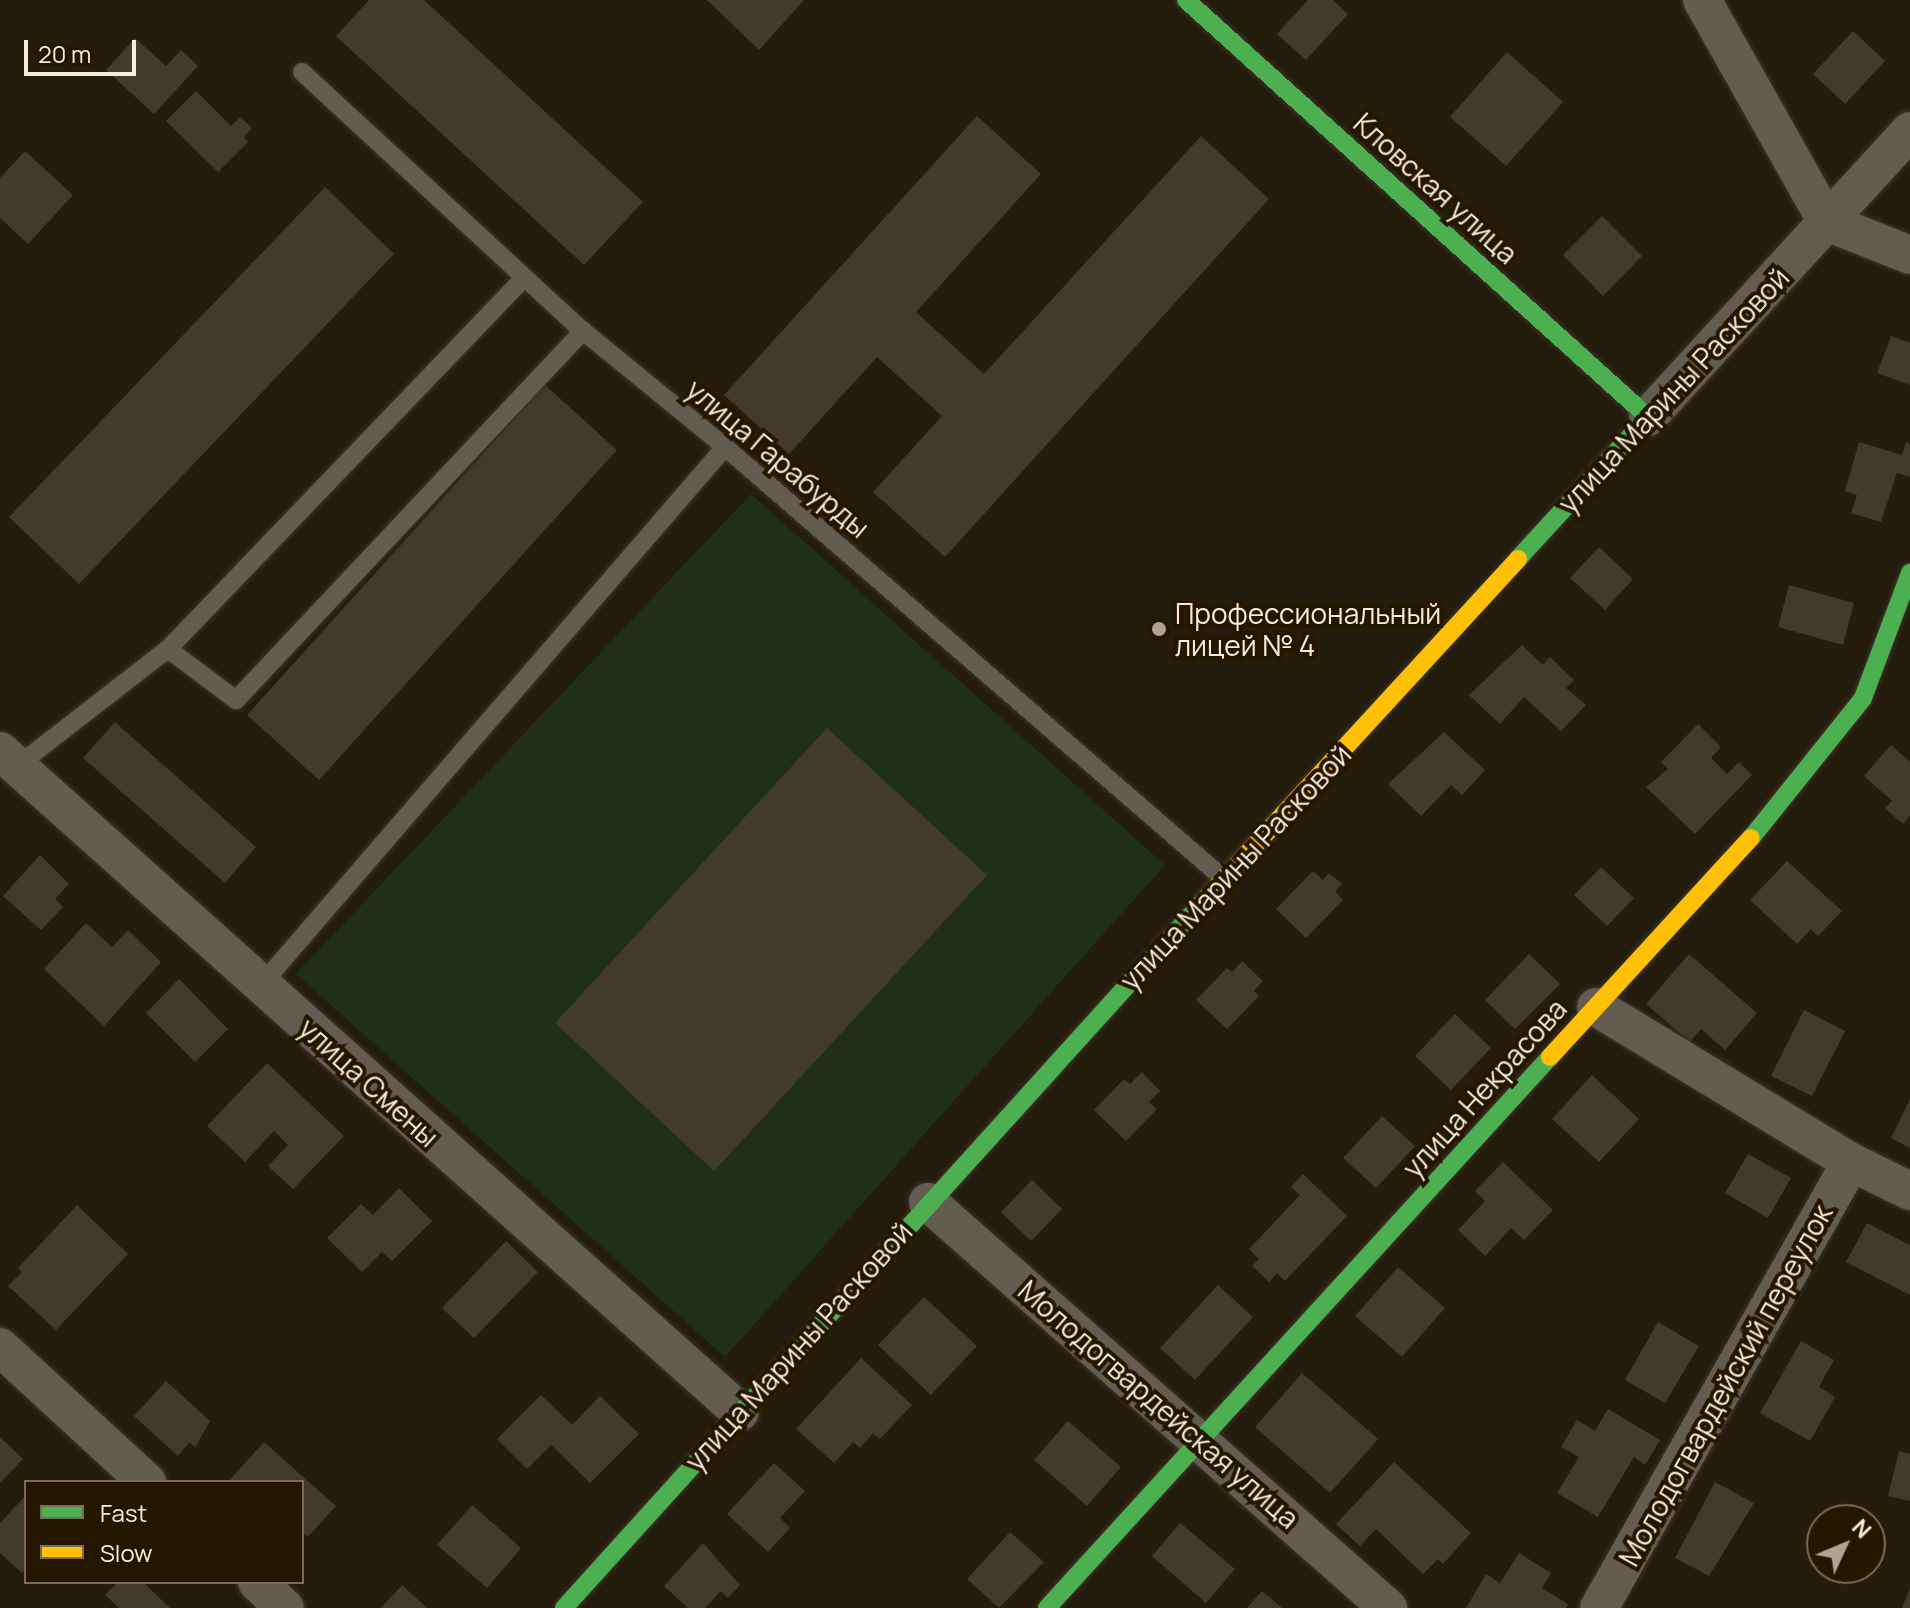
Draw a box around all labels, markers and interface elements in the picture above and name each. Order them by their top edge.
scale bar [28,24,140,74]
text: 20 m [38,37,91,70]
street label: Кловская улица [1347,106,1525,270]
street label: улица Марины Расковой [1551,260,1795,520]
street label: улица Гарабурды [680,372,876,544]
place label: Профессиональный лицей № 4 [1175,596,1441,662]
marker: Профессиональный лицей № 4 [1150,620,1168,638]
street label: улица Марины Расковой [1113,737,1357,997]
street label: улица Некрасова [1395,992,1573,1184]
street label: улица Смены [292,1011,446,1153]
street label: Молодогвардейский переулок [1611,1198,1839,1572]
street label: улица Марины Расковой [678,1215,918,1477]
street label: Молодогвардейская улица [1012,1273,1306,1535]
legend [24,1480,304,1584]
text: Fast [100,1496,147,1529]
north arrow [1806,1504,1886,1584]
text: N [1846,1513,1878,1545]
text: Slow [100,1536,153,1569]

